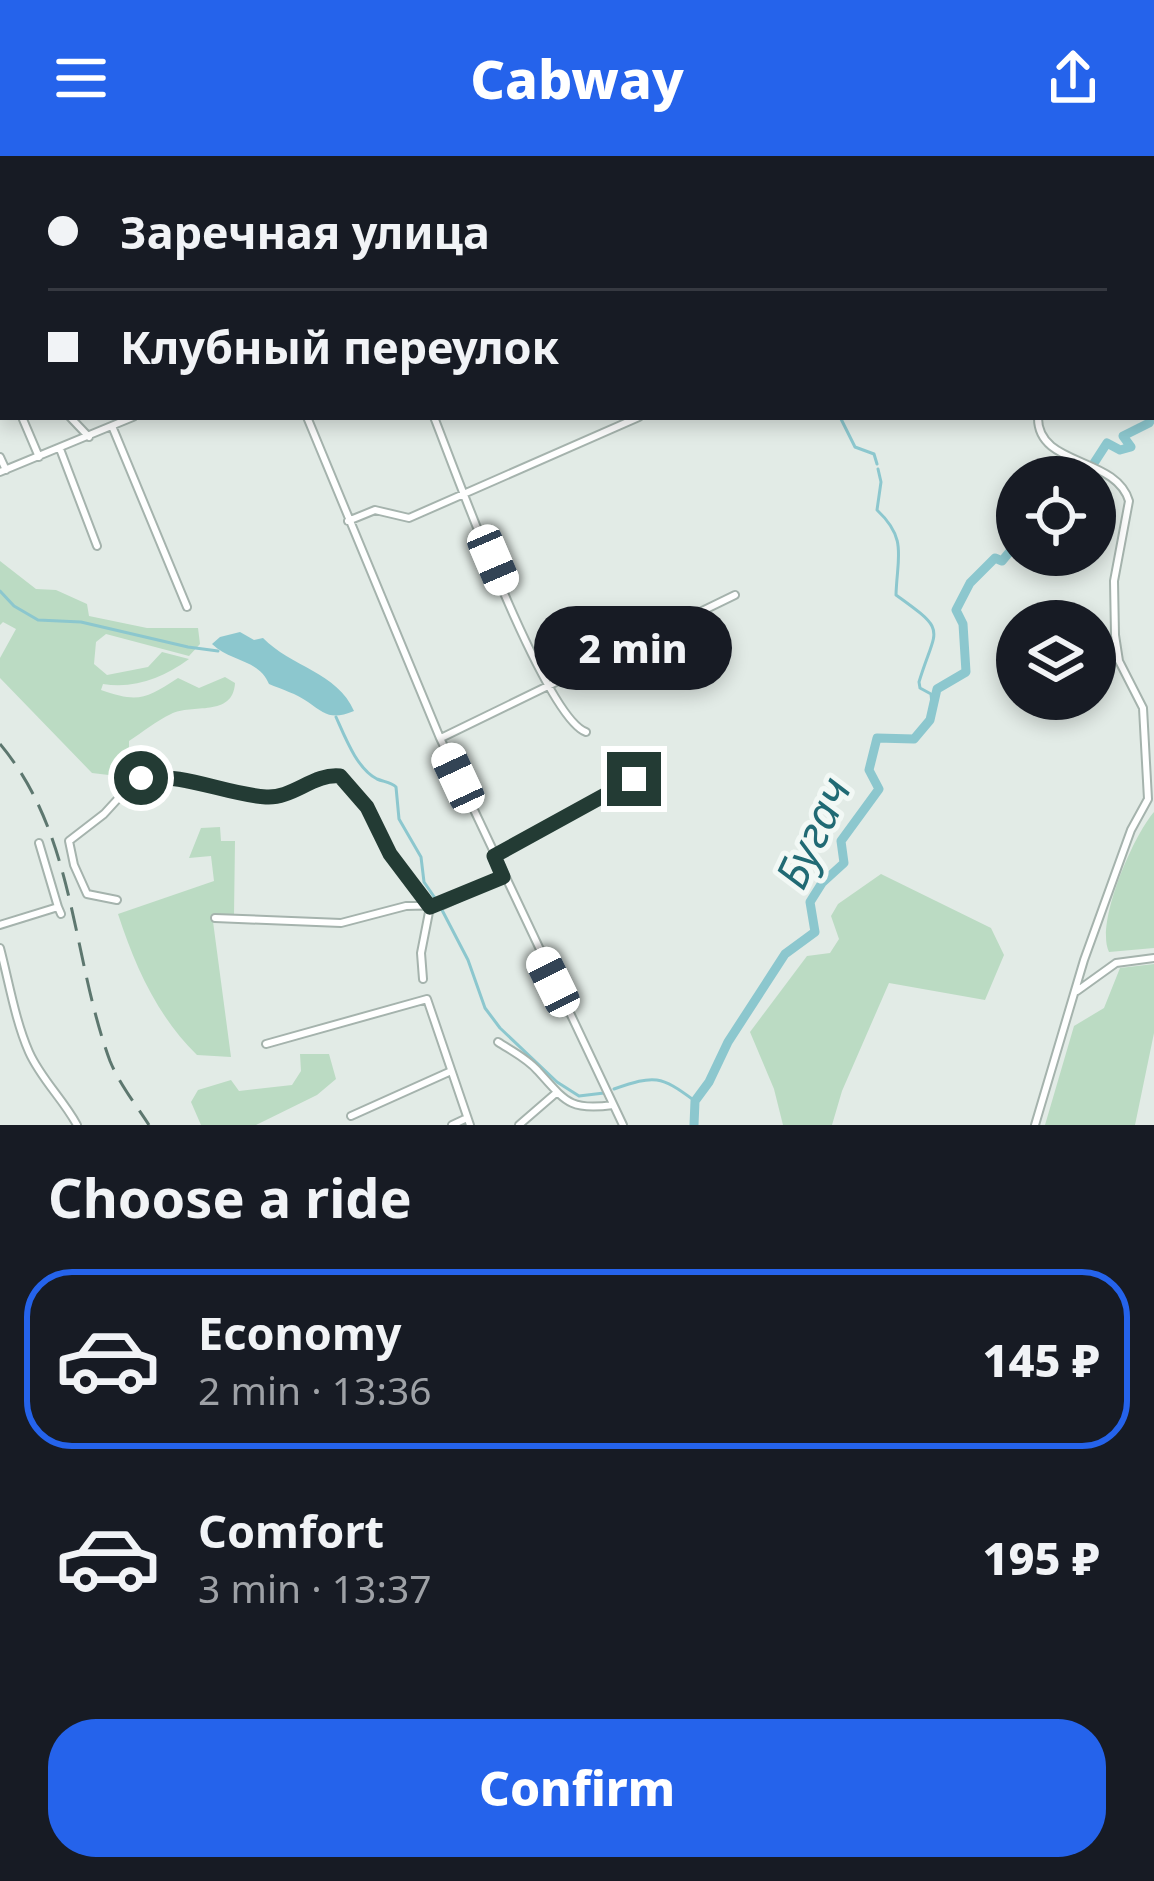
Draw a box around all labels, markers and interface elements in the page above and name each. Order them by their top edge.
text: Cabway [470,41,684,115]
icon: menu [48,45,114,111]
icon: share [1040,45,1106,111]
text: Заречная улица [120,201,490,262]
text: Клубный переулок [120,316,559,377]
map controls [996,456,1116,720]
button: locate [996,456,1116,576]
car [462,520,524,600]
button: layers [996,600,1116,720]
callout: 2 min [535,605,733,689]
text: 2 min [579,621,687,674]
car [426,738,490,818]
route start [114,751,168,805]
route end [607,752,661,806]
water label: Бугач [760,767,864,897]
car [521,942,585,1022]
text: Choose a ride [48,1160,412,1234]
text: Economy [198,1302,402,1363]
icon: car [54,1305,162,1413]
text: 145 ₽ [983,1329,1100,1390]
text: 2 min · 13:36 [198,1363,432,1416]
text: Comfort [198,1500,384,1561]
icon: car [54,1503,162,1611]
text: 195 ₽ [983,1527,1100,1588]
text: 3 min · 13:37 [198,1561,432,1614]
button: Confirm [48,1719,1106,1857]

